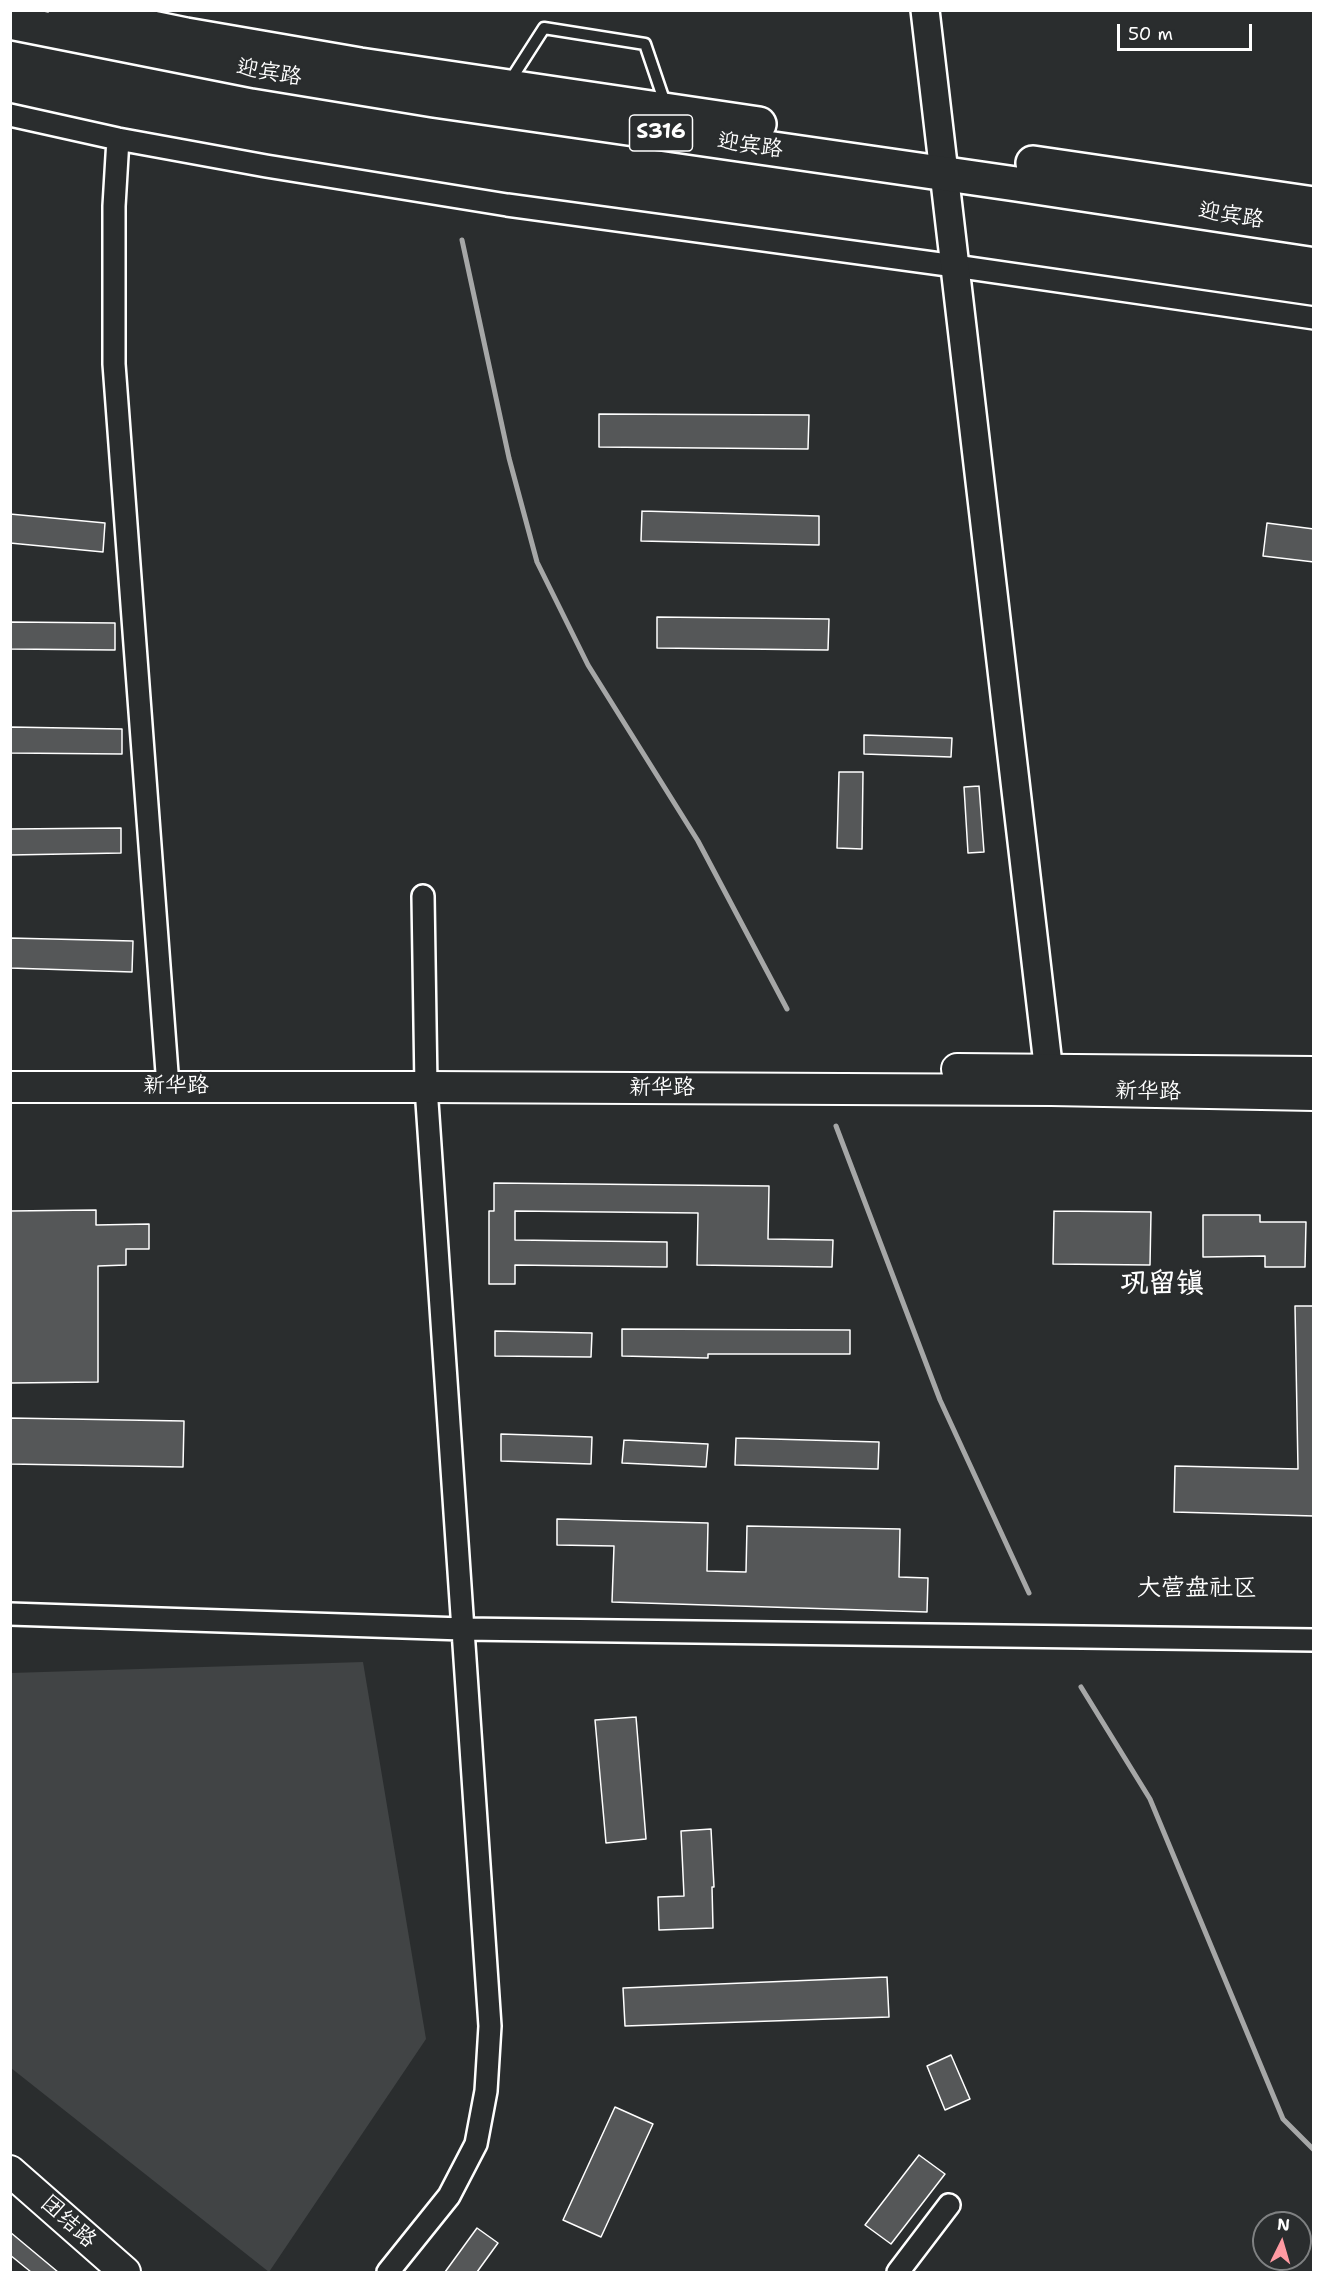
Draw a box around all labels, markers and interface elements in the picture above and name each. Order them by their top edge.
scale bar [1120,12,1255,50]
text: 50 m [1128,22,1173,46]
street label: 迎宾路 [234,54,304,92]
road number: S316 [630,115,692,151]
street label: 迎宾路 [715,128,785,164]
street label: 迎宾路 [1196,198,1266,234]
street label: 新华路 [143,1073,209,1099]
street label: 新华路 [629,1075,695,1101]
street label: 新华路 [1115,1078,1181,1106]
district label: 巩留镇 [1120,1268,1204,1302]
district label: 大营盘社区 [1137,1575,1257,1603]
street label: 团结路 [35,2190,101,2254]
north arrow [1252,2211,1312,2271]
text: N [1276,2214,1291,2236]

